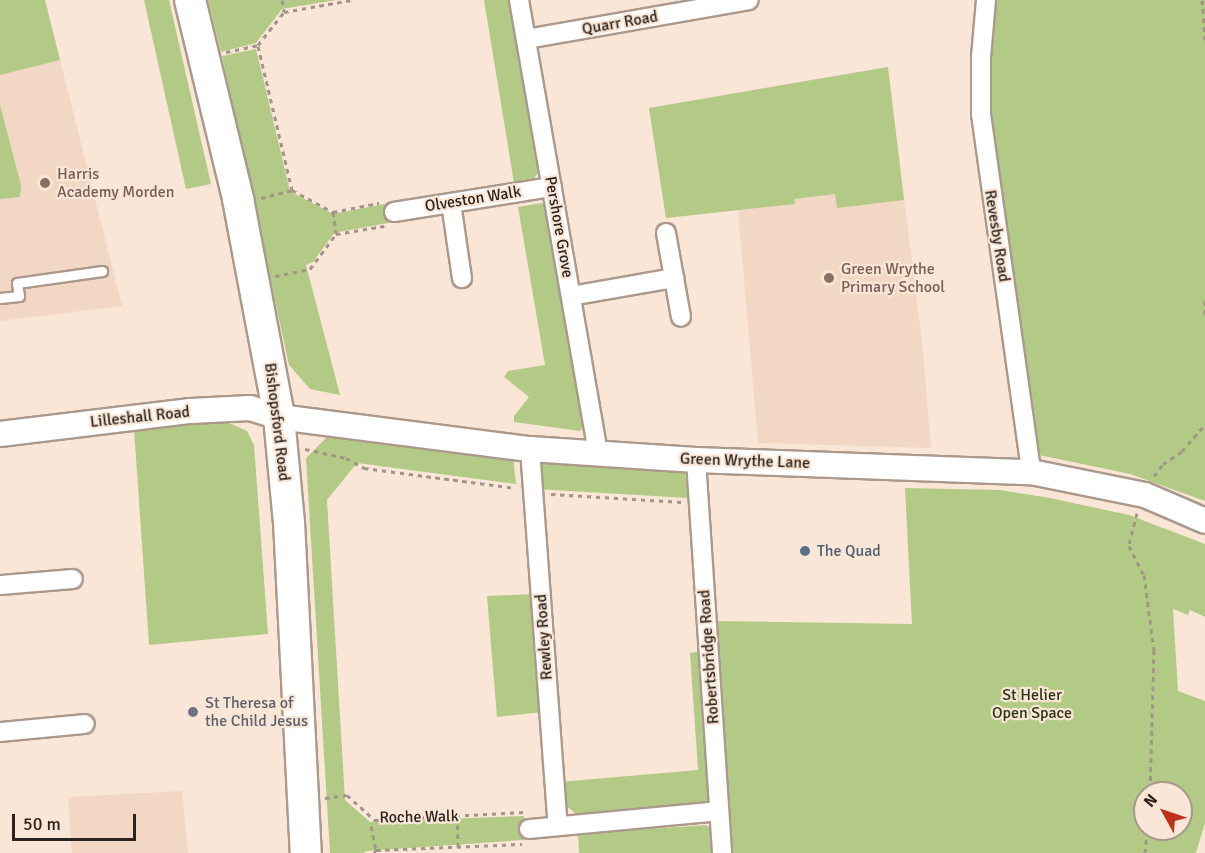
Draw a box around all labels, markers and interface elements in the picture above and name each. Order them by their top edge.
street label: Quarr Road [581,7,659,39]
place label: Harris Academy Morden [57,164,174,202]
street label: Pershore Grove [541,175,577,279]
marker: Harris Academy Morden [38,176,52,190]
street label: Olveston Walk [424,182,522,216]
street label: Revesby Road [980,189,1014,283]
place label: Green Wrythe Primary School [841,259,945,297]
marker: Green Wrythe Primary School [822,271,836,285]
street label: Bishopsford Road [260,362,294,482]
street label: Lilleshall Road [89,402,191,432]
street label: Green Wrythe Lane [680,449,810,473]
place label: The Quad [817,541,881,561]
marker: The Quad [798,544,812,558]
street label: Robertsbridge Road [695,589,723,725]
street label: Rewley Road [531,593,557,681]
park label: St Helier Open Space [992,685,1072,723]
place label: St Theresa of the Child Jesus [205,693,308,731]
marker: St Theresa of the Child Jesus [186,705,200,719]
north arrow [1133,781,1193,841]
text: N [1139,790,1162,811]
scale bar [15,802,140,840]
street label: Roche Walk [379,807,459,827]
text: 50 m [23,813,61,835]

